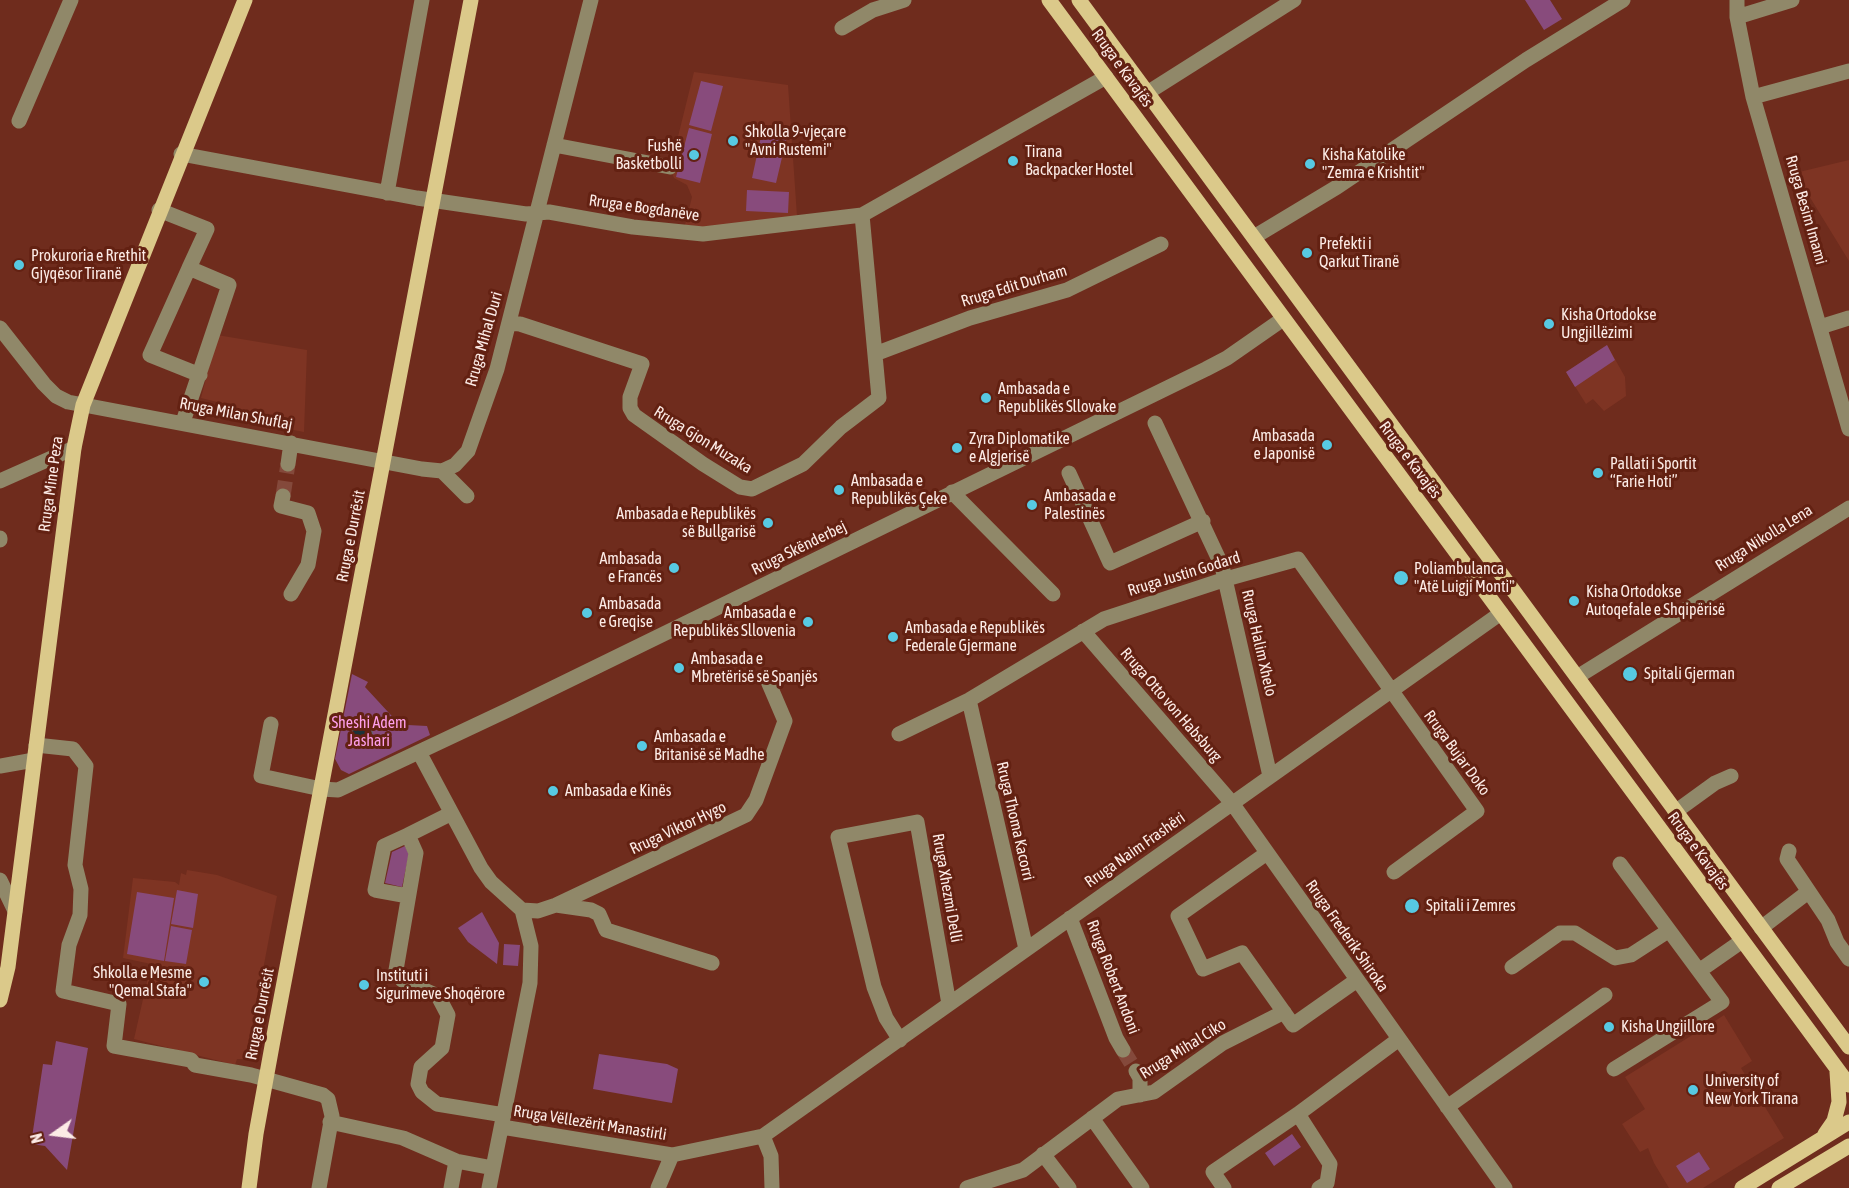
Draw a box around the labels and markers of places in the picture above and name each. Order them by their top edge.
place label: Shkolla 9-vjeçare "Avni Rustemi" [745,122,846,160]
marker: Shkolla 9-vjeçare "Avni Rustemi" [726,134,740,148]
place label: Fushë Basketbolli [615,136,682,174]
place label: Tirana Backpacker Hostel [1025,142,1133,180]
place label: Kisha Katolike "Zemra e Krishtit" [1322,145,1424,183]
marker: Fushë Basketbolli [687,148,701,162]
marker: Tirana Backpacker Hostel [1006,154,1020,168]
marker: Kisha Katolike "Zemra e Krishtit" [1303,157,1317,171]
place label: Prefekti i Qarkut Tiranë [1319,234,1399,272]
place label: Prokuroria e Rrethit Gjyqësor Tiranë [31,246,146,284]
marker: Prefekti i Qarkut Tiranë [1300,246,1314,260]
marker: Prokuroria e Rrethit Gjyqësor Tiranë [12,258,26,272]
place label: Kisha Ortodokse Ungjillëzimi [1561,305,1656,343]
marker: Kisha Ortodokse Ungjillëzimi [1542,317,1556,331]
place label: Ambasada e Republikës Sllovake [998,379,1116,417]
marker: Ambasada e Republikës Sllovake [979,391,993,405]
place label: Ambasada e Japonisë [1253,426,1315,464]
place label: Zyra Diplomatike e Algjerisë [969,429,1070,467]
marker: Ambasada e Japonisë [1320,438,1334,452]
marker: Zyra Diplomatike e Algjerisë [950,441,964,455]
place label: Pallati i Sportit “Farie Hoti” [1610,454,1697,492]
marker: Pallati i Sportit “Farie Hoti” [1591,466,1605,480]
place label: Ambasada e Republikës Çeke [851,471,947,509]
marker: Ambasada e Republikës Çeke [832,483,846,497]
place label: Ambasada e Palestinës [1044,486,1116,524]
marker: Ambasada e Palestinës [1025,498,1039,512]
place label: Ambasada e Republikës së Bullgarisë [616,504,756,542]
marker: Ambasada e Republikës së Bullgarisë [761,516,775,530]
place label: Ambasada e Francës [600,549,662,587]
place label: Poliambulanca "Atë Luigji Monti" [1414,559,1514,597]
marker: Ambasada e Francës [667,561,681,575]
marker: Poliambulanca "Atë Luigji Monti" [1392,569,1410,587]
place label: Kisha Ortodokse Autoqefale e Shqipërisë [1586,582,1725,620]
place label: Ambasada e Greqise [599,594,661,632]
marker: Kisha Ortodokse Autoqefale e Shqipërisë [1567,594,1581,608]
place label: Ambasada e Republikës Sllovenia [673,603,796,641]
marker: Ambasada e Greqise [580,606,594,620]
marker: Ambasada e Republikës Sllovenia [801,615,815,629]
place label: Ambasada e Republikës Federale Gjermane [905,618,1045,656]
marker: Ambasada e Republikës Federale Gjermane [886,630,900,644]
place label: Ambasada e Mbretërisë së Spanjës [691,649,818,687]
marker: Ambasada e Mbretërisë së Spanjës [672,661,686,675]
place label: Spitali Gjerman [1644,664,1735,684]
marker: Spitali Gjerman [1621,665,1639,683]
place label: Ambasada e Britanisë së Madhe [654,727,764,765]
marker: Ambasada e Britanisë së Madhe [635,739,649,753]
place label: Ambasada e Kinës [565,781,671,801]
marker: Ambasada e Kinës [546,784,560,798]
place label: Spitali i Zemres [1426,896,1516,916]
marker: Spitali i Zemres [1403,897,1421,915]
place label: Shkolla e Mesme "Qemal Stafa" [93,963,192,1001]
place label: Instituti i Sigurimeve Shoqërore [376,966,505,1004]
marker: Shkolla e Mesme "Qemal Stafa" [197,975,211,989]
marker: Instituti i Sigurimeve Shoqërore [357,978,371,992]
place label: Kisha Ungjillore [1621,1017,1715,1037]
marker: Kisha Ungjillore [1602,1020,1616,1034]
place label: University of New York Tirana [1705,1071,1798,1109]
marker: University of New York Tirana [1686,1083,1700,1097]

